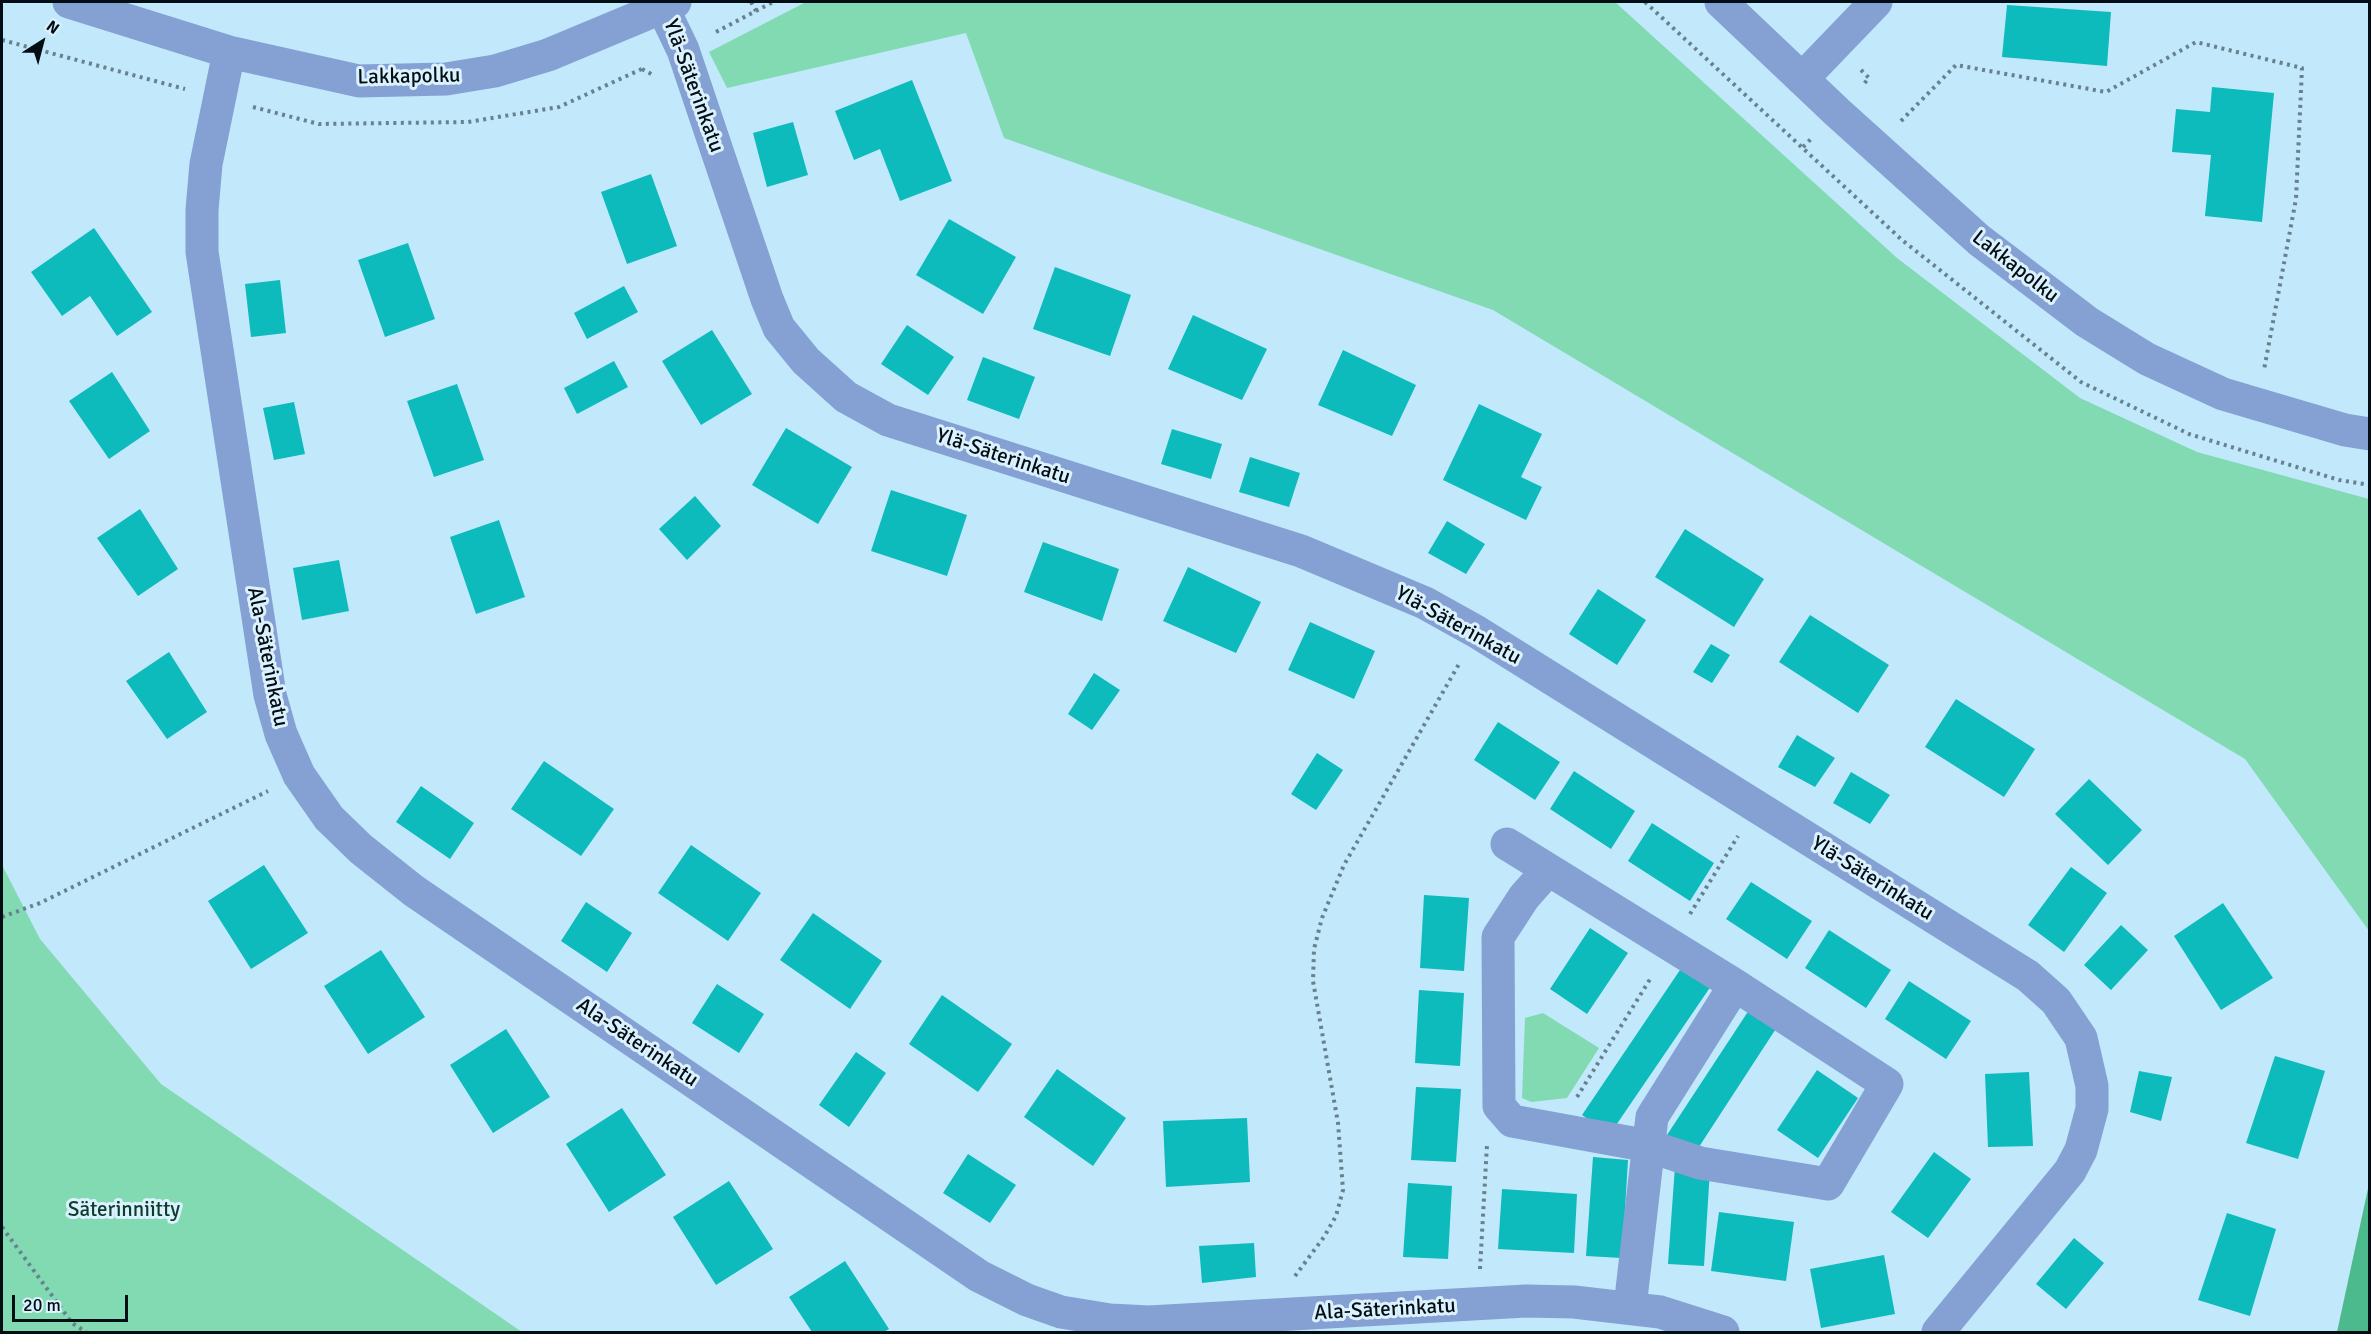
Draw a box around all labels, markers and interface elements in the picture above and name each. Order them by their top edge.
north arrow [12,12,72,72]
text: N [42,16,63,39]
street label: Ylä-Säterinkatu [657,16,729,156]
street label: Lakkapolku [357,64,461,90]
street label: Lakkapolku [1967,225,2063,309]
street label: Ylä-Säterinkatu [933,423,1073,491]
street label: Ylä-Säterinkatu [1391,581,1525,671]
street label: Ala-Säterinkatu [241,585,293,729]
street label: Ylä-Säterinkatu [1806,831,1938,927]
street label: Ala-Säterinkatu [571,993,703,1093]
park label: Säterinniitty [68,1197,180,1223]
scale bar [15,1283,130,1321]
text: 20 m [23,1294,61,1316]
street label: Ala-Säterinkatu [1314,1294,1456,1326]

